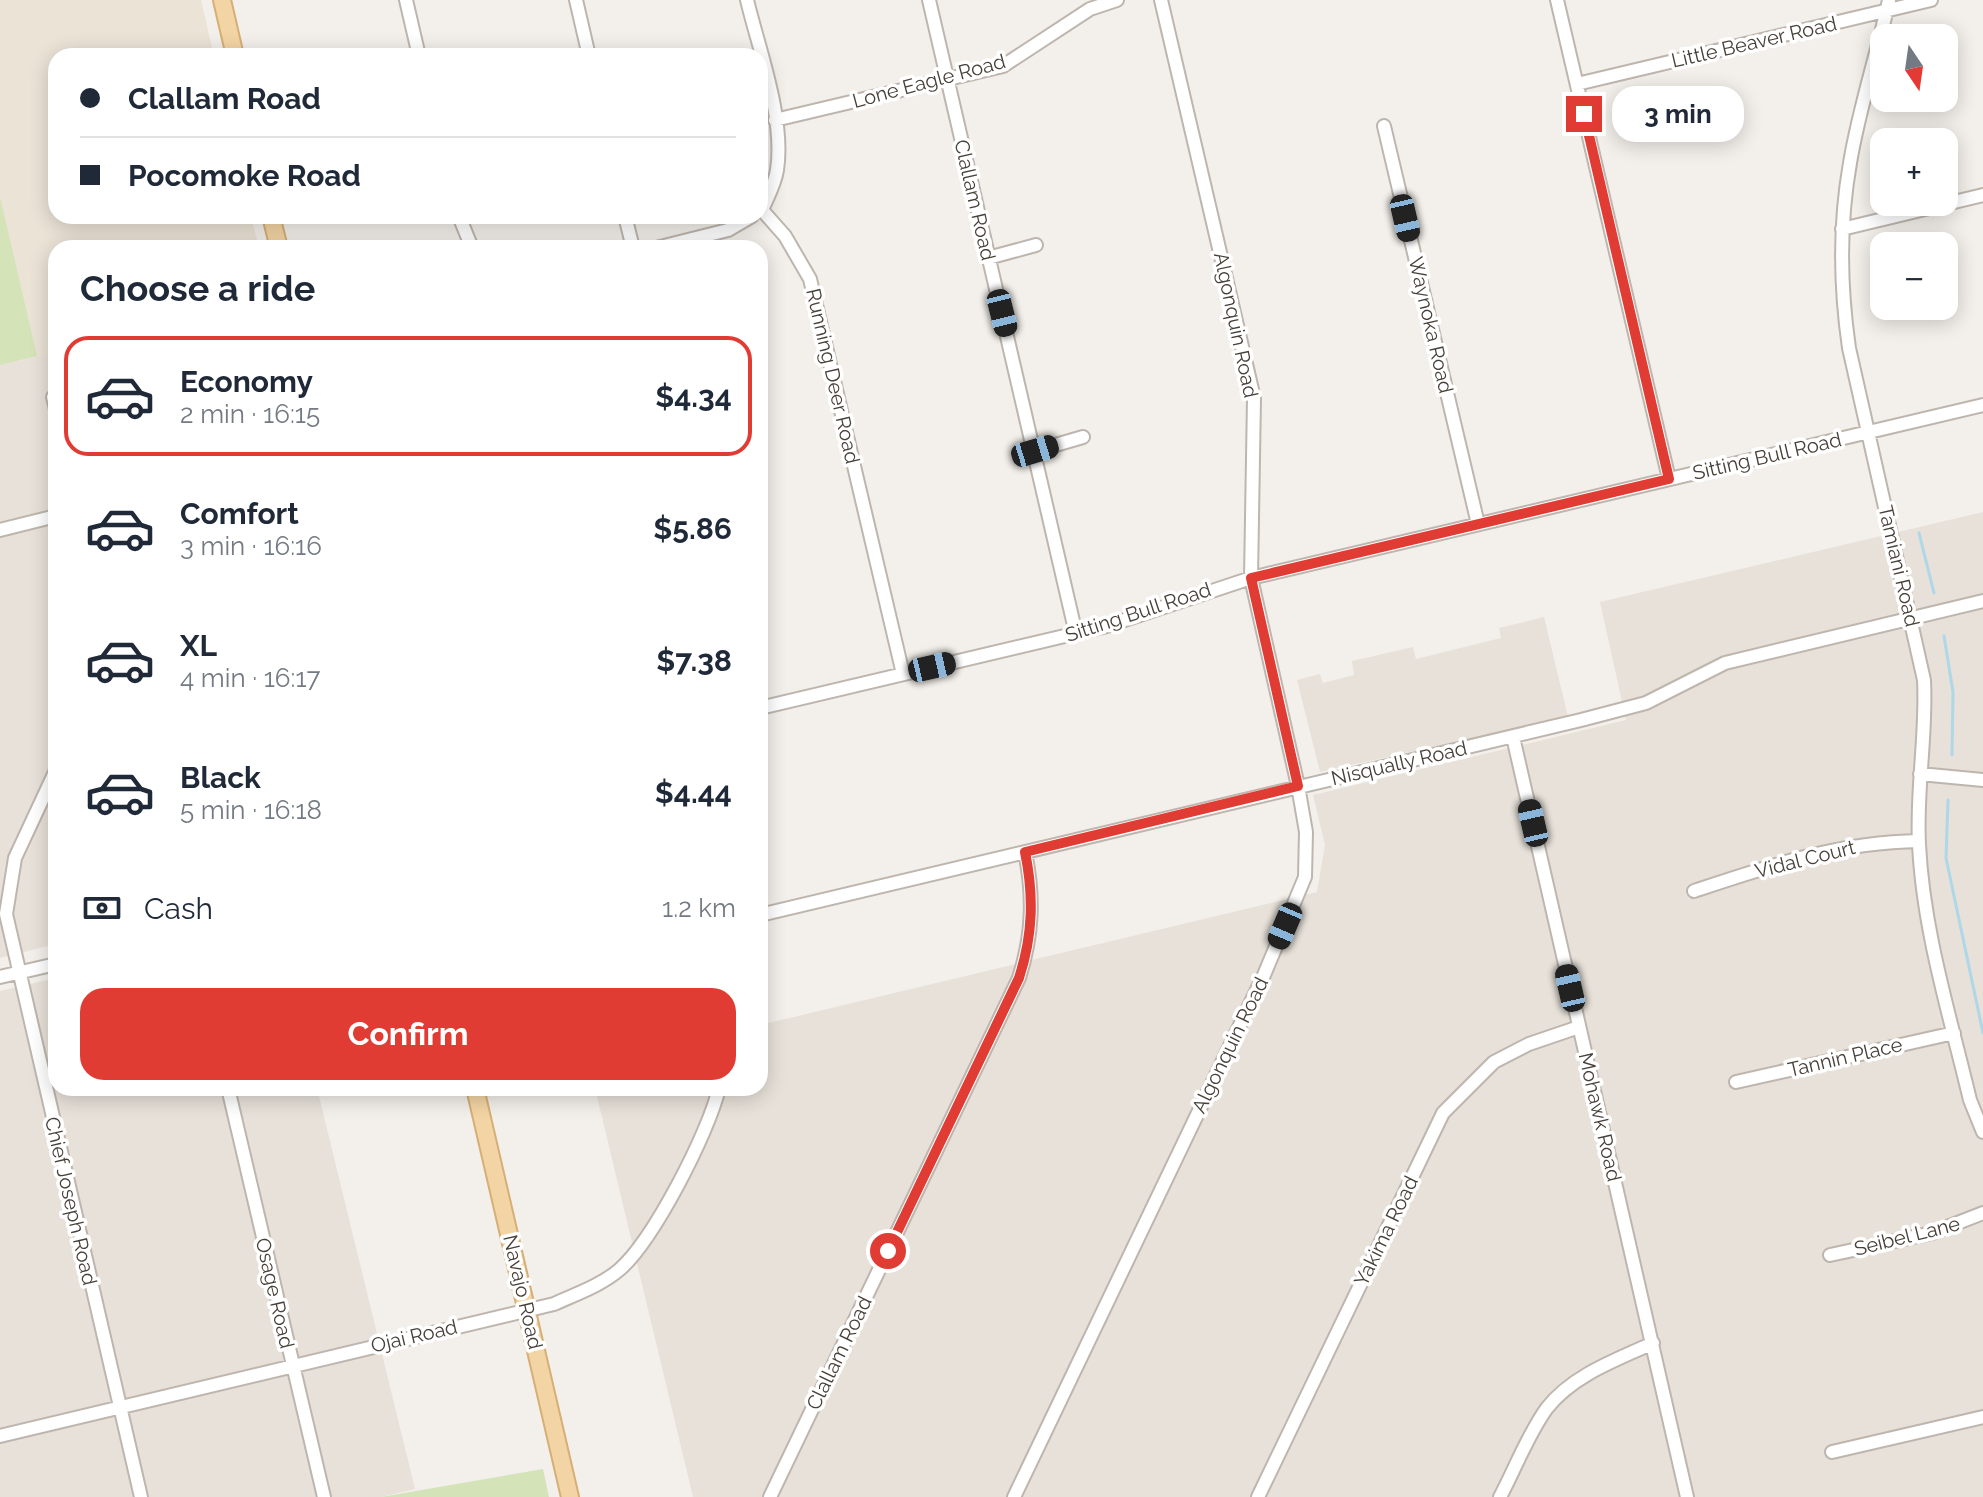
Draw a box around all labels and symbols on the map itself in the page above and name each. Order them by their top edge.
street label: Little Beaver Road [1669,11,1839,73]
north arrow [1870,24,1958,112]
street label: Lone Eagle Road [850,49,1008,113]
callout: 3 min [1612,86,1744,142]
route end [1566,96,1602,132]
street label: Clallam Road [949,137,1001,263]
car [1388,192,1422,244]
street label: Algonquin Road [1209,250,1263,400]
street label: Waynoka Road [1404,254,1458,396]
street label: Running Deer Road [801,286,865,466]
car [985,287,1019,339]
street label: Sitting Bull Road [1690,427,1844,485]
car [1009,433,1061,469]
street label: Tamiani Road [1873,503,1925,629]
street label: Sitting Bull Road [1062,577,1214,647]
car [906,650,958,684]
street label: Nisqually Road [1329,736,1469,790]
car [1516,797,1550,849]
street label: Vidal Court [1752,835,1858,883]
car [1265,899,1305,953]
car [1553,962,1587,1014]
street label: Algonquin Road [1187,973,1273,1117]
street label: Tannin Place [1785,1032,1905,1082]
street label: Mohawk Road [1574,1050,1626,1184]
street label: Chief Joseph Road [40,1115,102,1287]
street label: Yakima Road [1349,1172,1423,1290]
street label: Seibel Lane [1852,1211,1963,1261]
street label: Navajo Road [498,1232,548,1352]
route start [870,1233,906,1269]
street label: Osage Road [251,1235,299,1351]
street label: Clallam Road [801,1292,877,1414]
street label: Ojai Road [368,1314,460,1358]

